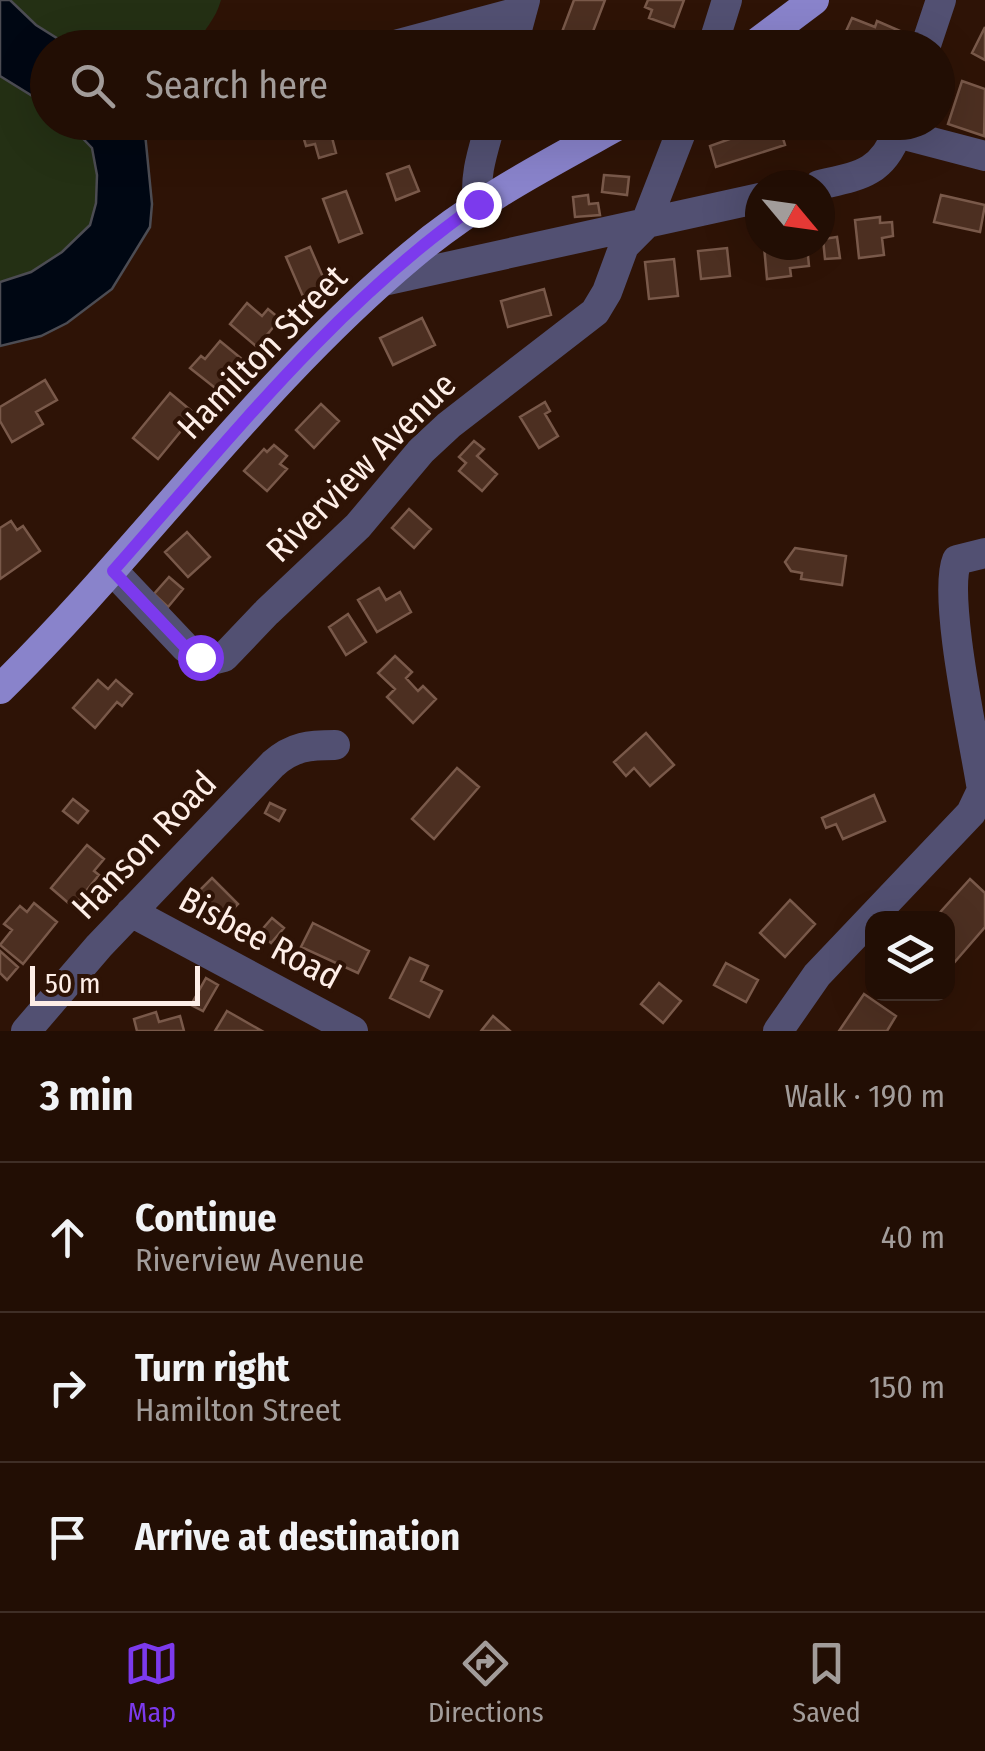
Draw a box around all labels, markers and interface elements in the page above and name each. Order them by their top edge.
search box [30,30,955,140]
icon: search [65,58,120,113]
text: Search here [145,62,328,108]
north arrow [745,170,835,260]
route end [456,182,502,228]
street label: Hamilton Street [169,256,356,448]
street label: Riverview Avenue [257,363,465,571]
route start [178,635,224,681]
street label: Hanson Road [63,762,225,928]
street label: Bisbee Road [172,878,348,998]
map controls [865,911,955,1001]
button: layers [865,911,955,1001]
scale bar [30,961,200,1006]
text: 50 m [45,967,101,1000]
text: 3 min [40,1071,134,1121]
text: Walk · 190 m [785,1077,945,1115]
text: Continue [135,1195,276,1241]
icon: ahead [40,1210,95,1265]
text: 40 m [881,1218,945,1256]
text: Riverview Avenue [135,1241,364,1279]
text: Turn right [135,1345,289,1391]
icon: right [40,1360,95,1415]
text: 150 m [869,1368,945,1406]
text: Hamilton Street [135,1391,341,1429]
icon: arrive [40,1510,95,1565]
text: Arrive at destination [135,1514,460,1560]
tab: Map [124,1636,179,1729]
tab: Directions [428,1636,544,1729]
tab: Saved [792,1636,861,1729]

